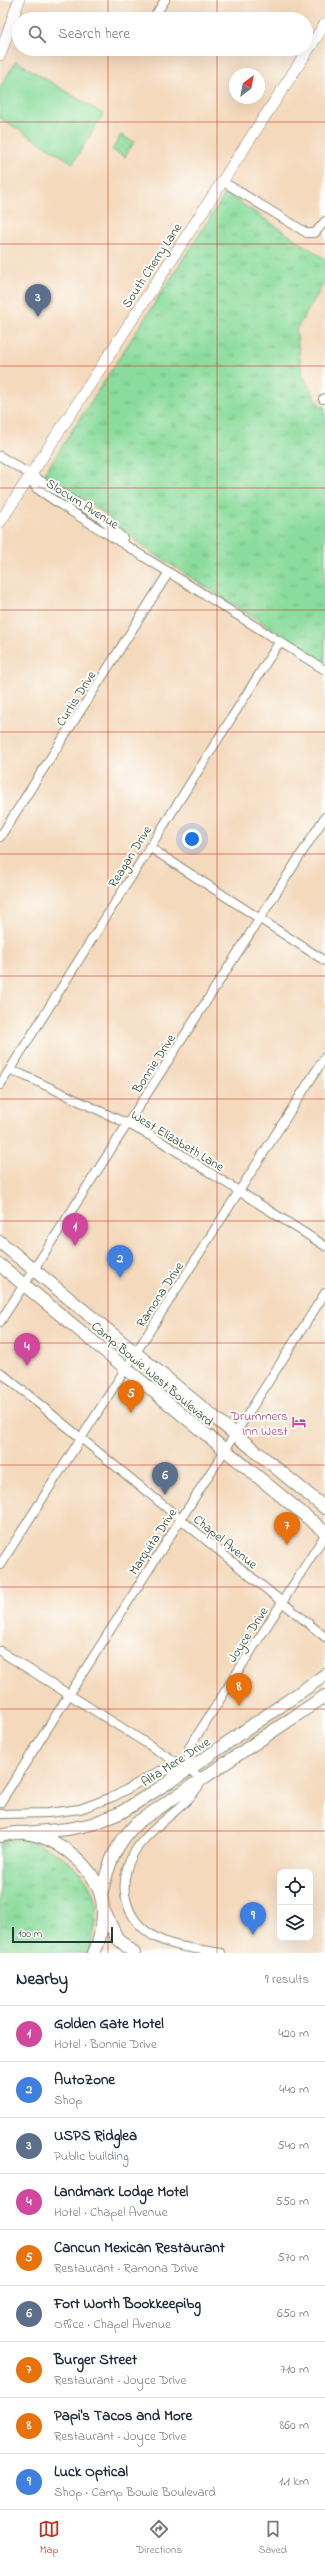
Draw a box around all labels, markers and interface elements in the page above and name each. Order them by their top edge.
search box [12,12,313,56]
icon: search [26,23,48,45]
text: Search here [58,23,130,45]
north arrow [229,68,265,104]
street label: South Cherry Lane [118,219,188,313]
pin: 3 [25,284,51,317]
street label: Slocum Avenue [42,474,122,534]
street label: Curtis Drive [52,667,101,730]
street label: Reagan Drive [104,822,158,892]
your location [182,829,202,849]
street label: Bonnie Drive [128,1030,181,1098]
street label: West Elizabeth Lane [127,1106,228,1177]
pin: 1 [62,1213,88,1246]
pin: 2 [107,1245,133,1278]
street label: Ramona Drive [132,1258,189,1331]
street label: Camp Bowie West Boulevard [87,1317,218,1432]
pin: 4 [14,1333,40,1366]
pin: 5 [118,1380,144,1413]
place label: Drummers Inn West [229,1407,289,1441]
hotel icon: Drummers Inn West [291,1414,307,1430]
pin: 6 [152,1462,178,1495]
street label: Marquita Drive [125,1505,182,1579]
street label: Chapel Avenue [189,1510,261,1574]
pin: 7 [274,1512,300,1545]
street label: Joyce Drive [223,1603,274,1667]
pin: 8 [226,1673,252,1706]
street label: Alta Mere Drive [138,1733,214,1792]
map controls [277,1869,313,1941]
button: locate [277,1869,313,1905]
pin: 9 [240,1902,266,1935]
button: layers [277,1905,313,1941]
scale bar [12,1925,113,1944]
text: 100 m [18,1926,42,1942]
text: Nearby [16,1967,68,1992]
text: 9 results [265,1970,309,1989]
text: Golden Gate Motel [54,2013,164,2035]
text: 1 [27,2024,31,2043]
text: 420 m [278,2024,309,2043]
text: Hotel · Bonnie Drive [54,2035,157,2054]
text: AutoZone [54,2069,115,2091]
text: 2 [26,2080,32,2099]
text: 440 m [279,2080,309,2099]
text: Shop [54,2091,82,2110]
text: USPS Ridglea [54,2125,137,2147]
text: 3 [26,2136,32,2155]
text: 540 m [277,2136,309,2155]
text: Public building [54,2147,129,2166]
text: Landmark Lodge Motel [54,2181,188,2203]
text: 4 [26,2192,32,2211]
text: 550 m [275,2192,309,2211]
text: Hotel · Chapel Avenue [54,2203,168,2222]
text: Cancun Mexican Restaurant [54,2237,225,2259]
text: 5 [25,2248,33,2267]
text: 570 m [277,2248,309,2267]
text: Restaurant · Ramona Drive [54,2259,198,2278]
text: Fort Worth Bookkeepibg [54,2293,201,2315]
text: 6 [26,2304,32,2323]
text: 650 m [277,2304,309,2323]
text: Office · Chapel Avenue [54,2315,171,2334]
text: Burger Street [54,2349,137,2371]
text: 7 [26,2360,32,2379]
text: 710 m [281,2360,309,2379]
text: Restaurant · Joyce Drive [54,2371,186,2390]
text: Papi's Tacos and More [54,2405,192,2427]
text: 8 [27,2416,31,2435]
text: 860 m [279,2416,309,2435]
text: Restaurant · Joyce Drive [54,2427,186,2446]
text: Luck Optical [54,2461,128,2483]
text: 9 [27,2472,31,2491]
text: 1.1 km [279,2472,309,2491]
text: Shop · Camp Bowie Boulevard [54,2483,216,2502]
tab: Map [38,2518,60,2558]
tab: Directions [136,2518,182,2558]
tab: Saved [258,2518,287,2558]

